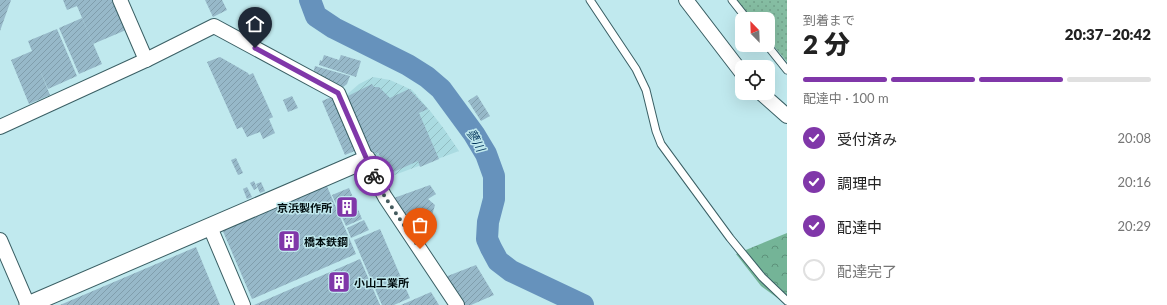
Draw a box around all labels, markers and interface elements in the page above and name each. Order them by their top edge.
pin [238,7.0,272,48]
north arrow [735,12,775,52]
map controls [735,12,775,100]
text: 到着まで [803,12,855,28]
icon: home [244,13,266,35]
text: 20:37–20:42 [1065,25,1151,43]
text: 2 分 [803,28,850,60]
button: locate [735,60,775,100]
text: 配達中 · 100 m [803,90,889,106]
water label: 蓼川 [464,126,489,156]
icon: check [803,127,825,149]
text: 受付済み [837,130,897,148]
text: 20:08 [1118,130,1151,146]
courier [354,156,394,196]
icon: bike [363,165,385,187]
icon: check [803,171,825,193]
text: 調理中 [837,174,882,192]
text: 20:16 [1118,174,1151,190]
building icon: 京浜製作所 [334,194,360,220]
place label: 京浜製作所 [277,201,332,214]
pin [403,208,437,249]
icon: bag [409,214,431,236]
icon: check [803,215,825,237]
text: 配達中 [837,218,882,236]
text: 20:29 [1118,218,1151,234]
building icon: 橋本鉄鋼 [276,228,302,254]
place label: 橋本鉄鋼 [304,235,348,248]
text: 配達完了 [837,262,897,280]
building icon: 小山工業所 [326,269,352,295]
place label: 小山工業所 [354,276,409,289]

